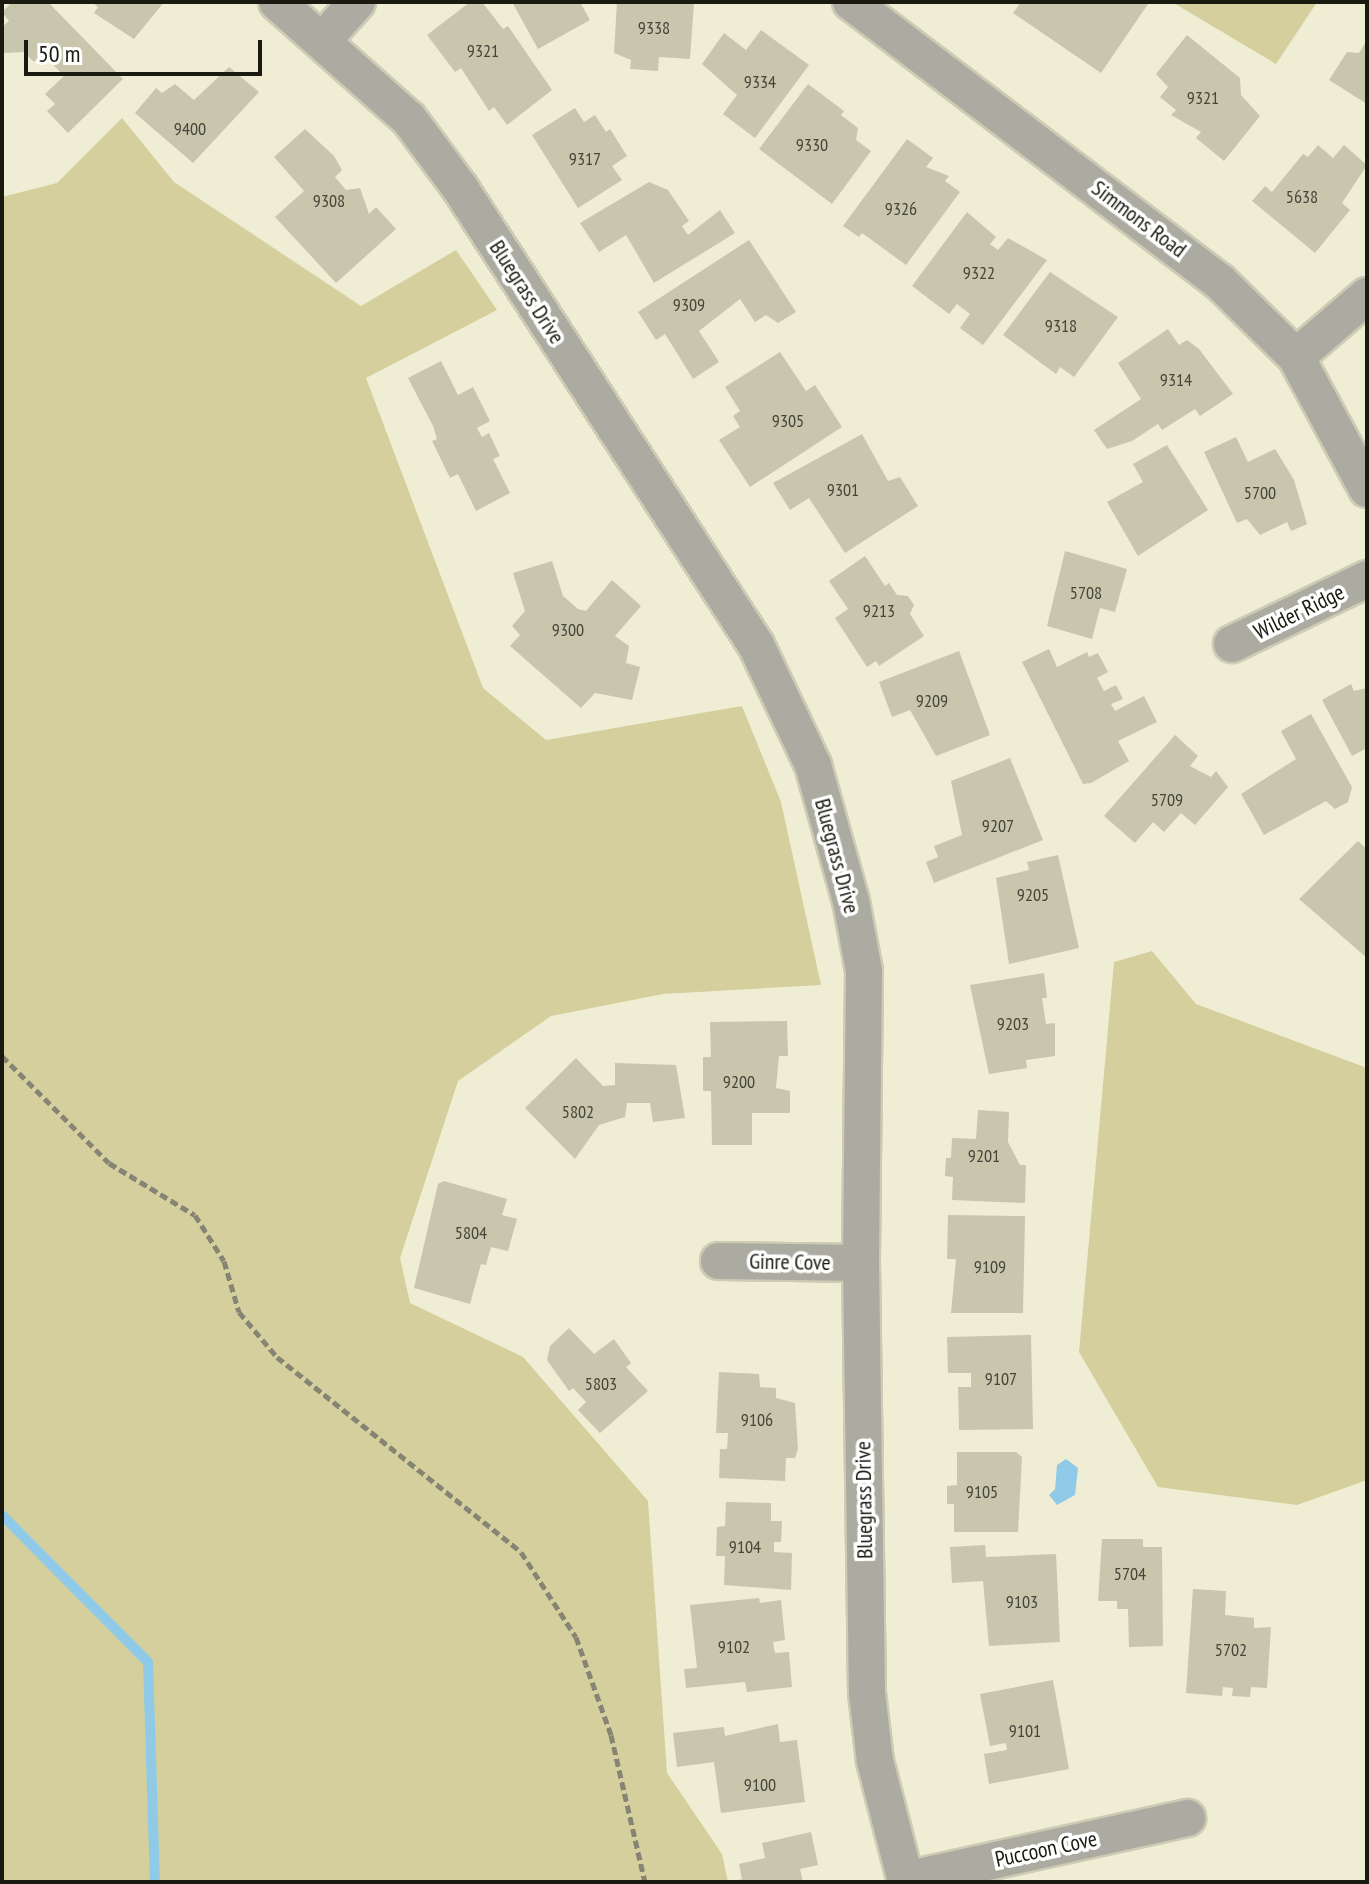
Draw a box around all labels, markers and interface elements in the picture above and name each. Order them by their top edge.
house number: 9338 [638,17,670,39]
scale bar [28,24,266,74]
text: 50 m [38,38,80,69]
house number: 9321 [467,40,499,62]
house number: 9334 [744,71,776,93]
house number: 9321 [1187,87,1219,109]
house number: 9400 [174,118,206,140]
house number: 9330 [796,134,828,156]
house number: 9317 [569,148,601,170]
street label: Simmons Road [1086,175,1192,263]
house number: 5638 [1286,186,1318,208]
house number: 9308 [313,190,345,212]
house number: 9326 [885,198,917,220]
street label: Bluegrass Drive [484,235,570,349]
house number: 9322 [963,262,995,284]
house number: 9309 [673,294,705,316]
house number: 9318 [1045,315,1077,337]
house number: 9314 [1160,369,1192,391]
house number: 9305 [772,410,804,432]
house number: 9301 [827,479,859,501]
house number: 5700 [1244,482,1276,504]
street label: Wilder Ridge [1249,579,1349,645]
house number: 5708 [1070,582,1102,604]
house number: 9213 [863,600,895,622]
house number: 9300 [552,619,584,641]
house number: 9209 [916,690,948,712]
house number: 5709 [1151,789,1183,811]
street label: Bluegrass Drive [809,796,865,916]
house number: 9207 [982,815,1014,837]
house number: 9205 [1017,884,1049,906]
house number: 9203 [997,1013,1029,1035]
house number: 9200 [723,1071,755,1093]
house number: 5802 [562,1101,594,1123]
house number: 9201 [968,1145,1000,1167]
house number: 5804 [455,1222,487,1244]
street label: Ginre Cove [749,1248,831,1276]
house number: 9109 [974,1256,1006,1278]
house number: 9107 [985,1368,1017,1390]
house number: 5803 [585,1373,617,1395]
house number: 9106 [741,1409,773,1431]
street label: Bluegrass Drive [850,1441,878,1559]
house number: 9105 [966,1481,998,1503]
house number: 9104 [729,1536,761,1558]
house number: 5704 [1114,1563,1146,1585]
house number: 9103 [1006,1591,1038,1613]
house number: 9102 [718,1636,750,1658]
house number: 5702 [1215,1639,1247,1661]
house number: 9101 [1009,1720,1041,1742]
house number: 9100 [744,1774,776,1796]
street label: Puccoon Cove [993,1825,1099,1873]

